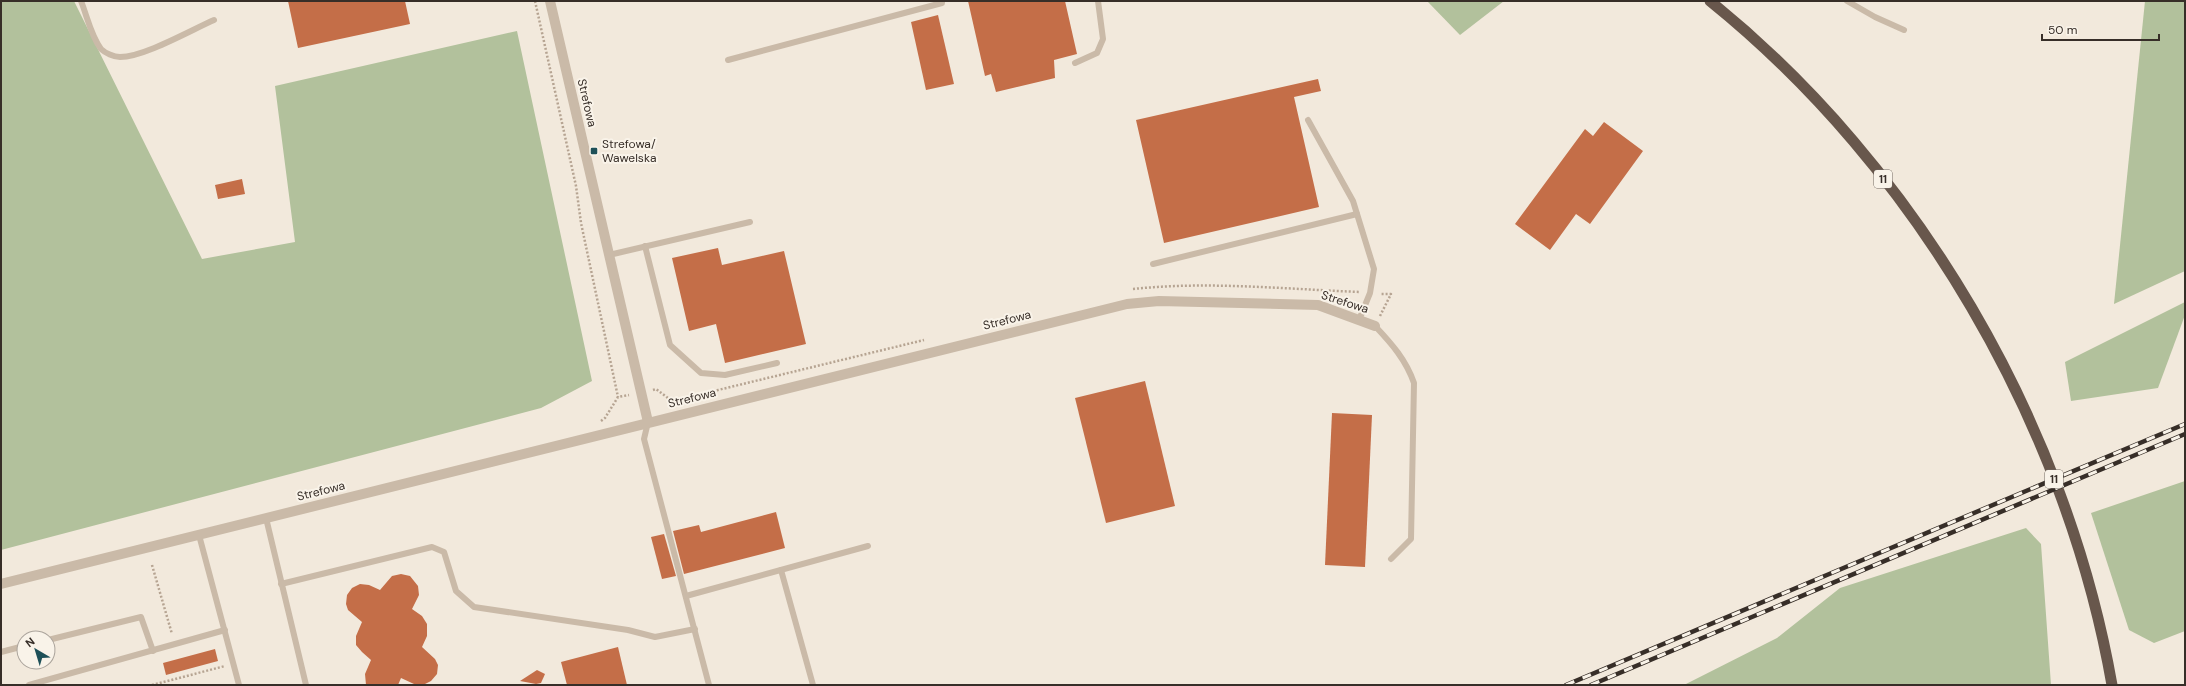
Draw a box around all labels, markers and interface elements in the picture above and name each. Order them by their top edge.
scale bar [2042,16,2159,42]
text: 50 m [2048,22,2077,38]
street label: Strefowa [574,77,600,129]
place label: Strefowa/ Wawelska [602,136,656,166]
marker: Strefowa/ Wawelska [589,146,599,156]
road number: 11 [1874,170,1892,188]
street label: Strefowa [1319,287,1371,317]
street label: Strefowa [981,306,1033,334]
street label: Strefowa [666,384,718,412]
road number: 11 [2045,470,2063,488]
street label: Strefowa [295,477,347,505]
north arrow [16,630,56,670]
text: N [22,634,37,650]

